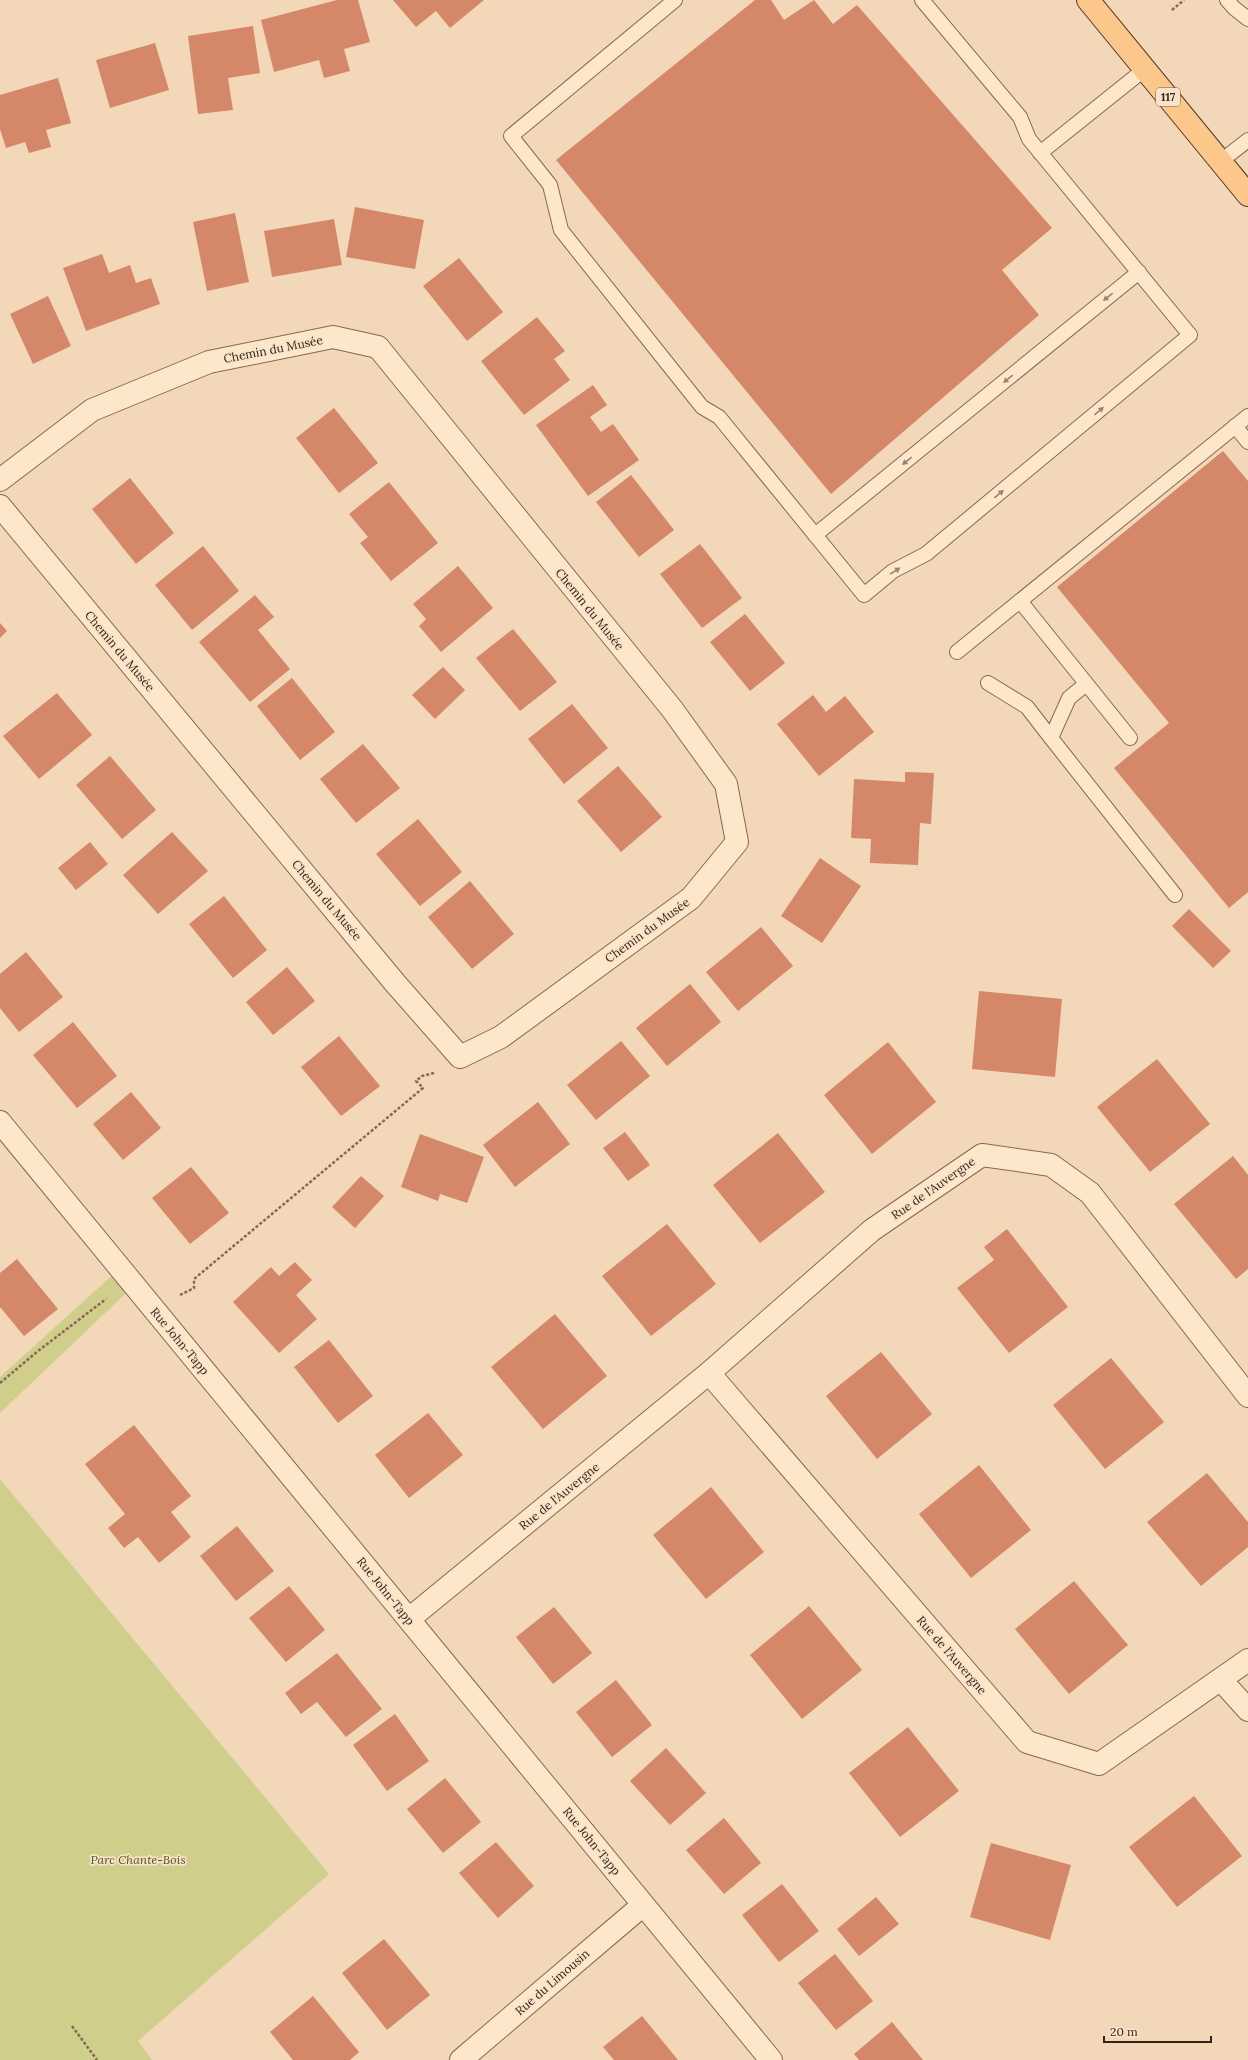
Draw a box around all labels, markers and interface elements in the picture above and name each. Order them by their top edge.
road number: 117 [1156,88,1180,106]
one-way arrow [1103,293,1114,301]
street label: Chemin du Musée [222,332,324,366]
one-way arrow [1002,375,1013,383]
one-way arrow [1094,406,1104,415]
one-way arrow [901,457,912,465]
one-way arrow [994,489,1004,498]
street label: Chemin du Musée [552,565,628,653]
one-way arrow [889,567,901,574]
street label: Chemin du Musée [82,608,158,695]
street label: Chemin du Musée [289,857,365,944]
street label: Chemin du Musée [602,894,693,966]
street label: Rue de l'Auvergne [888,1153,978,1223]
street label: Rue John-Tapp [147,1304,213,1378]
street label: Rue de l'Auvergne [516,1459,603,1533]
street label: Rue John-Tapp [354,1554,418,1628]
street label: Rue de l'Auvergne [914,1613,990,1698]
street label: Rue John-Tapp [560,1804,624,1878]
park label: Parc Chante-Bois [90,1852,186,1867]
street label: Rue du Limousin [512,1946,592,2018]
scale bar [1104,2018,1211,2044]
text: 20 m [1110,2024,1138,2039]

